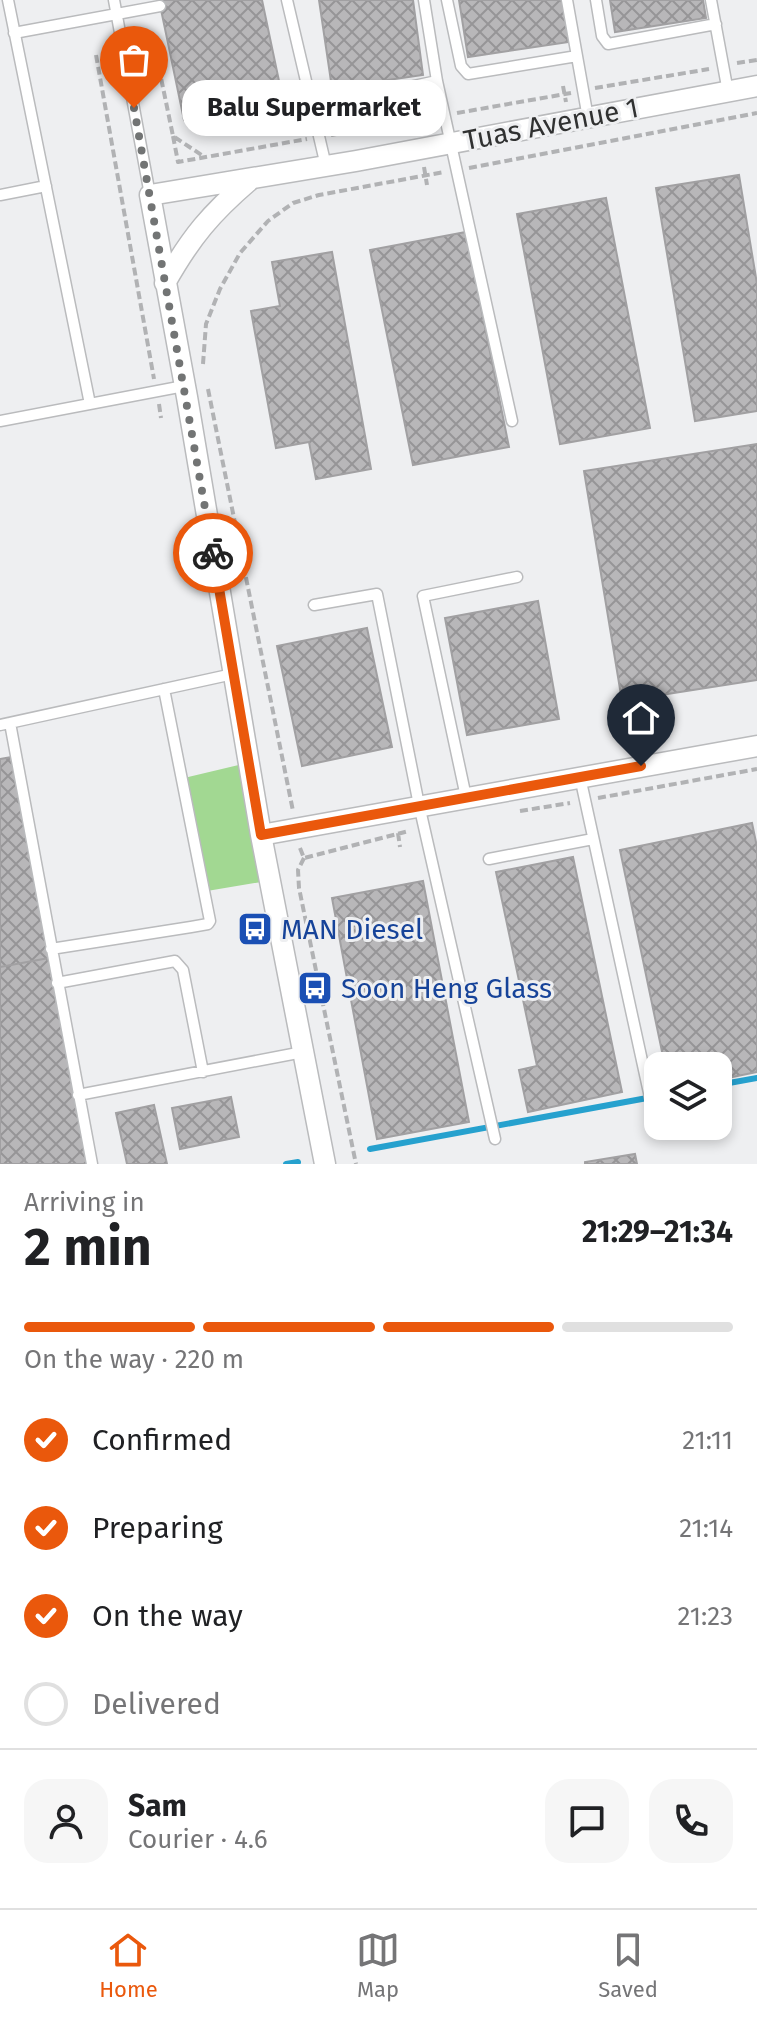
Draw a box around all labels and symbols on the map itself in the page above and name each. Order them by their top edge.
pin [100,26,168,108]
callout: Balu Supermarket [182,80,446,136]
street label: Tuas Avenue 1 [461,91,641,157]
courier [173,513,253,593]
pin [607,684,675,766]
bus stop icon: MAN Diesel [236,910,274,948]
place label: MAN Diesel [281,913,423,946]
bus stop icon: Soon Heng Glass [296,969,334,1007]
place label: Soon Heng Glass [341,972,552,1005]

